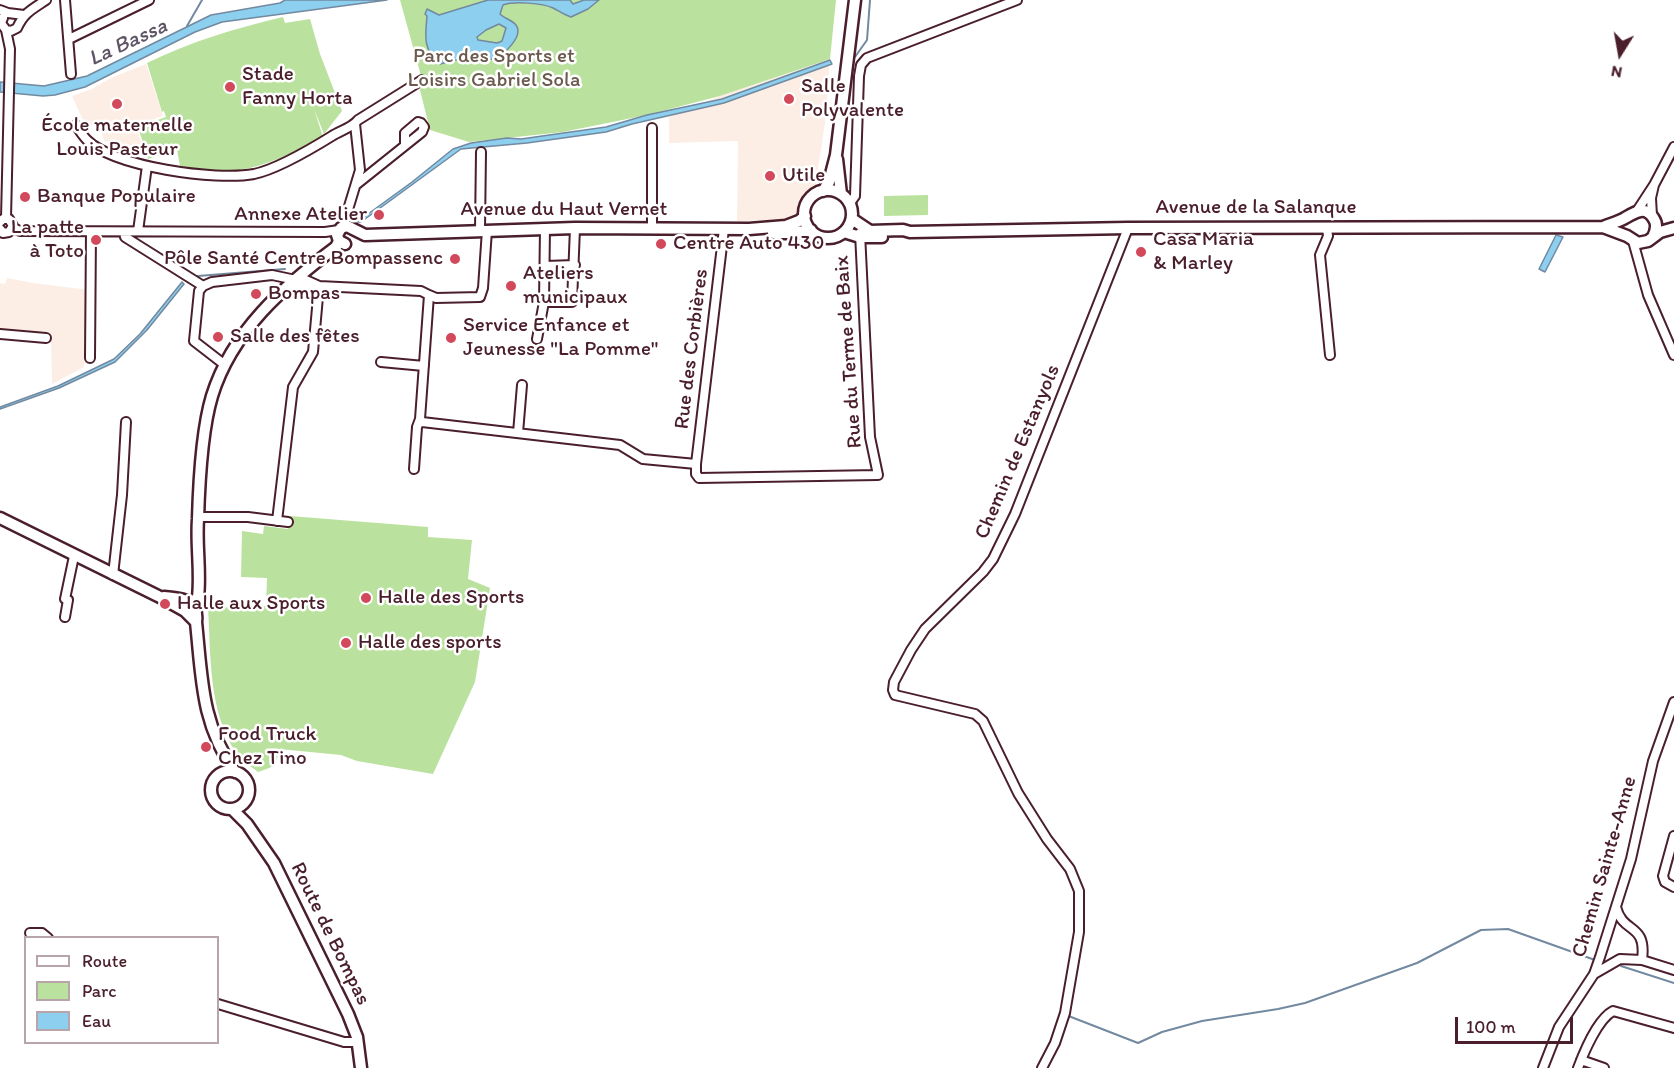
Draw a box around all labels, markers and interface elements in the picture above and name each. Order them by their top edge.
water label: La Bassa [85,13,171,73]
north arrow [1590,24,1650,84]
park label: Parc des Sports et Loisirs Gabriel Sola [408,44,580,94]
place label: Stade Fanny Horta [242,62,353,112]
text: N [1609,62,1624,83]
place label: Salle Polyvalente [801,74,904,124]
marker: Stade Fanny Horta [223,80,237,94]
marker: Salle Polyvalente [782,92,796,106]
marker: École maternelle Louis Pasteur [110,97,124,111]
place label: École maternelle Louis Pasteur [41,113,193,163]
place label: Utile [782,163,825,189]
marker: Utile [763,169,777,183]
place label: Banque Populaire [37,184,196,210]
marker: Banque Populaire [18,190,32,204]
street label: Avenue de la Salanque [1156,195,1356,221]
street label: Avenue du Haut Vernet [461,197,667,223]
place label: Annexe Atelier [234,202,367,228]
marker: Annexe Atelier [372,208,386,222]
place label: La patte à Toto [11,215,84,265]
place label: Casa Maria & Marley [1153,227,1254,277]
place label: Centre Auto 430 [673,231,824,257]
marker: La patte à Toto [89,233,103,247]
marker: Centre Auto 430 [654,237,668,251]
marker: Casa Maria & Marley [1134,245,1148,259]
place label: Pôle Santé Centre Bompassenc [164,246,443,272]
marker: Pôle Santé Centre Bompassenc [448,252,462,266]
street label: Rue du Terme de Baix [830,255,868,449]
place label: Ateliers municipaux [523,261,627,311]
street label: Rue des Corbières [670,267,714,431]
marker: Ateliers municipaux [504,279,518,293]
place label: Bompas [268,281,340,307]
marker: Bompas [249,287,263,301]
place label: Service Enfance et Jeunesse "La Pomme" [463,313,659,363]
place label: Salle des fêtes [230,324,360,350]
marker: Salle des fêtes [211,330,225,344]
marker: Service Enfance et Jeunesse "La Pomme" [444,331,458,345]
street label: Chemin de Estanyols [970,361,1066,543]
place label: Halle des Sports [378,585,524,611]
place label: Halle aux Sports [177,591,325,617]
marker: Halle des Sports [359,591,373,605]
marker: Halle aux Sports [158,597,172,611]
place label: Halle des sports [358,630,502,656]
marker: Halle des sports [339,636,353,650]
place label: Food Truck Chez Tino [218,722,316,772]
marker: Food Truck Chez Tino [199,740,213,754]
street label: Chemin Sainte-Anne [1567,773,1643,961]
street label: Route de Bompas [285,858,375,1010]
legend [24,936,219,1044]
text: Route [82,950,127,972]
text: Parc [82,980,116,1002]
scale bar [1458,1005,1576,1043]
text: Eau [82,1010,111,1032]
text: 100 m [1466,1016,1516,1038]

